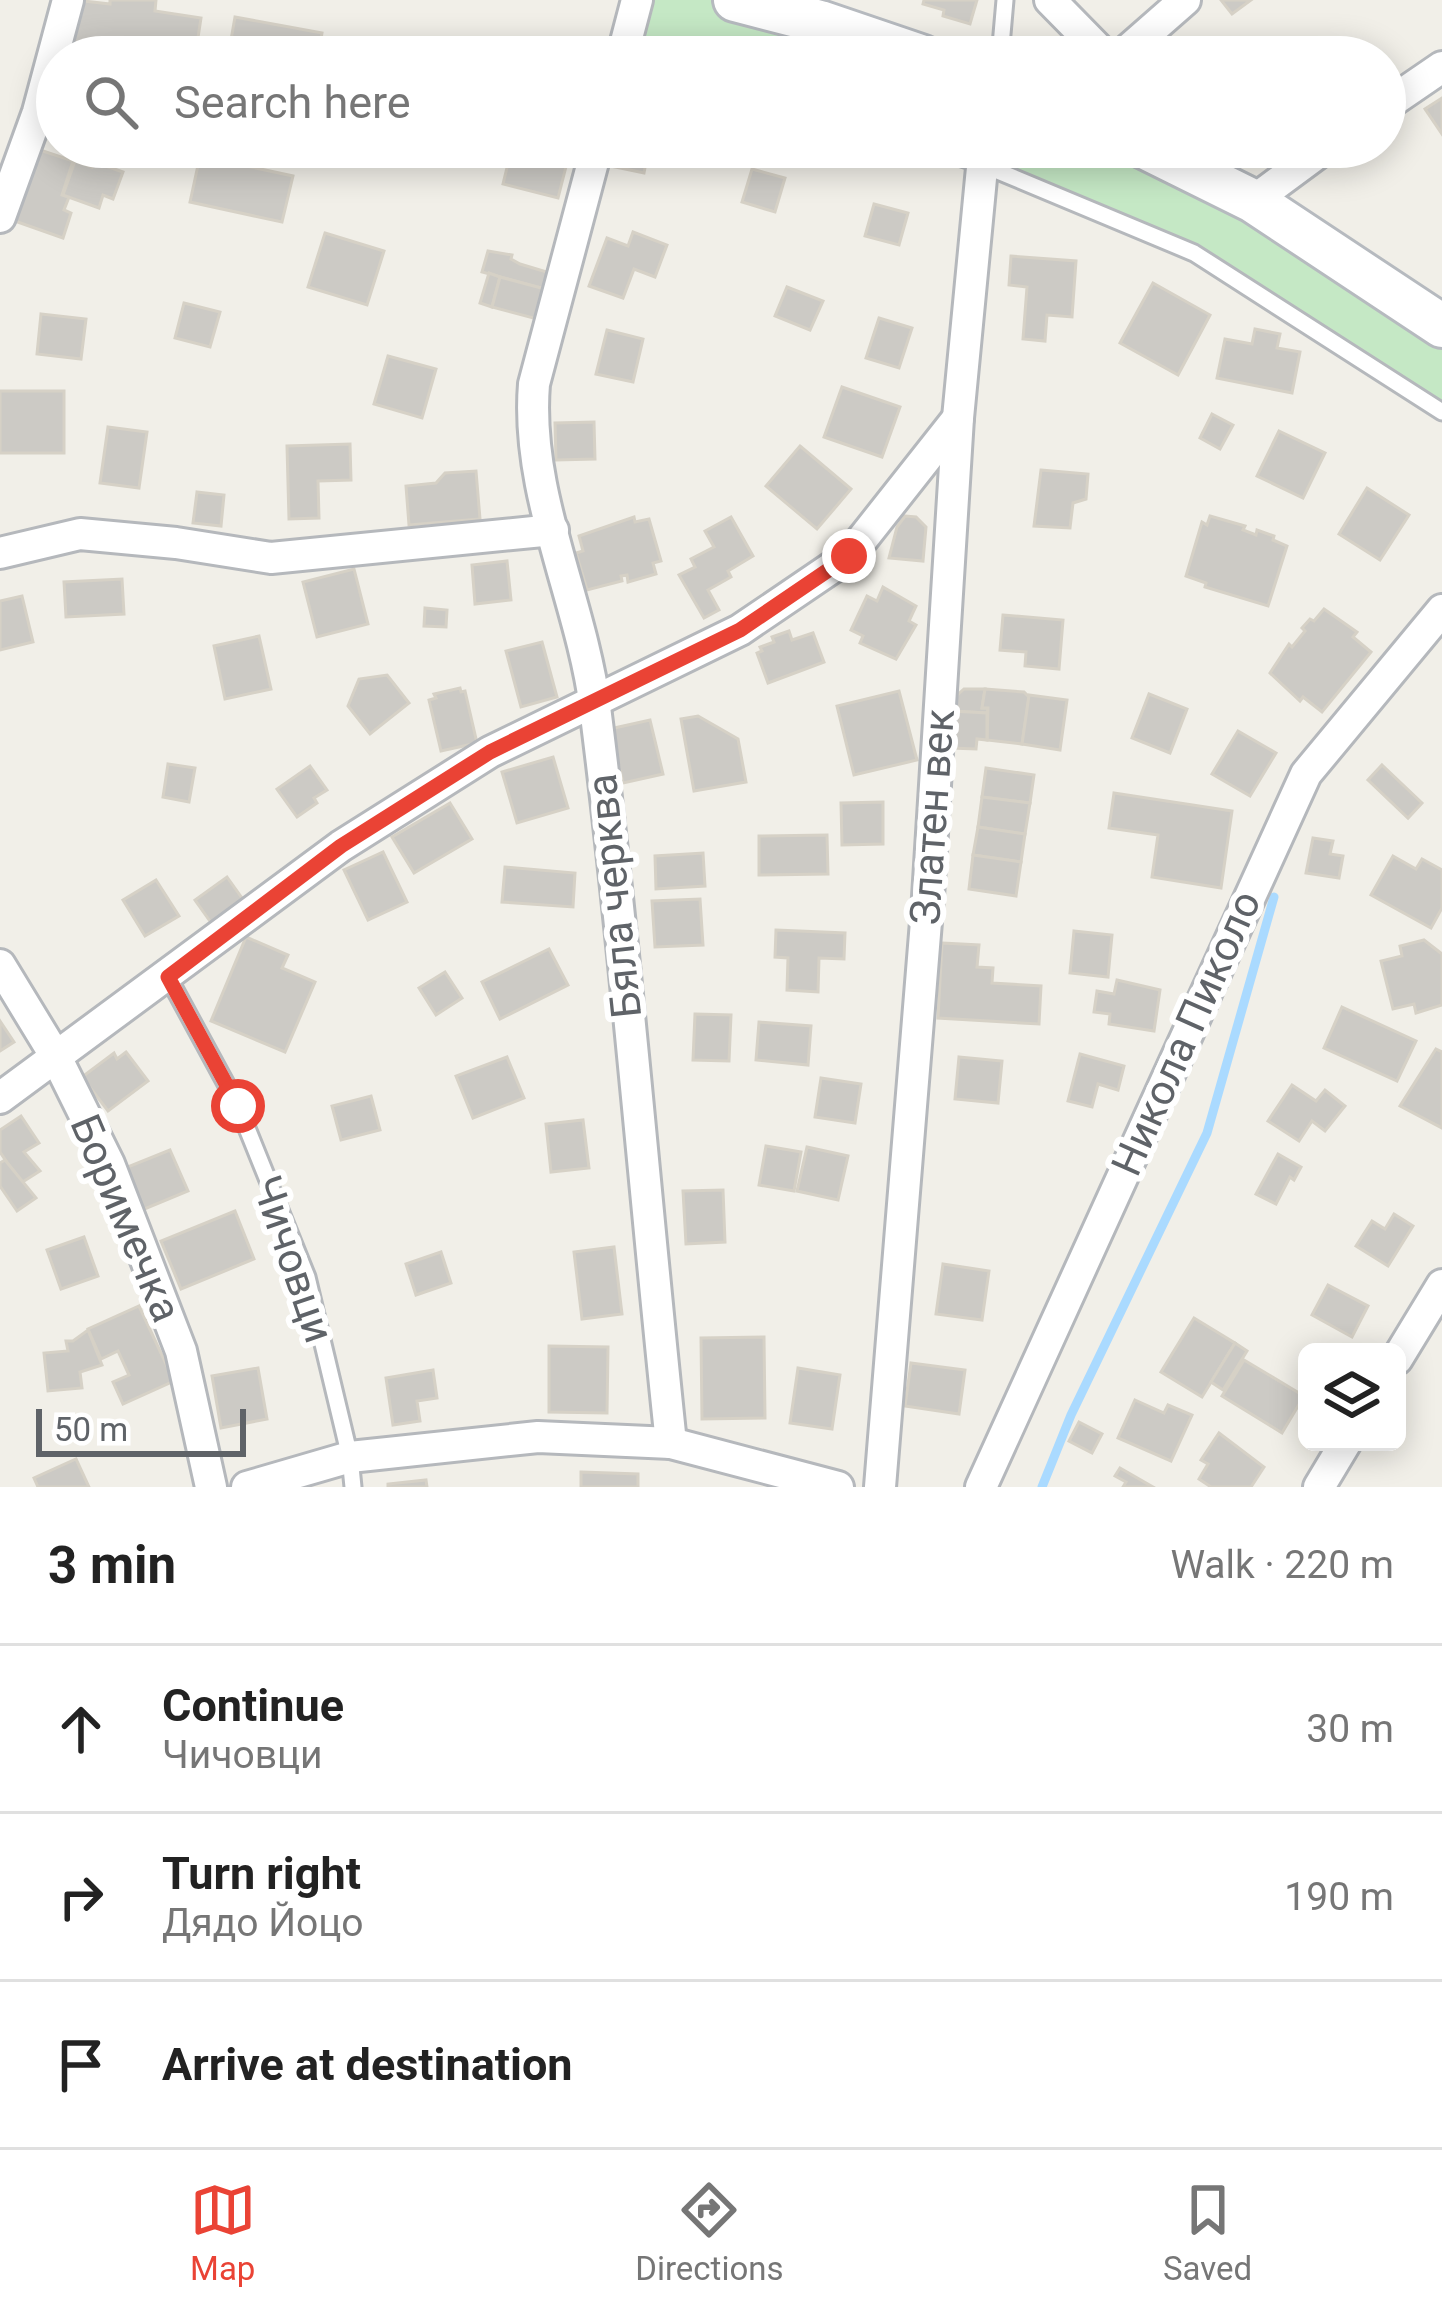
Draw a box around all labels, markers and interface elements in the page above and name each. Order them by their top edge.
search box [36,36,1406,168]
icon: search [78,69,144,135]
text: Search here [174,76,411,129]
route end [822,529,876,583]
street label: Златен век [900,707,964,927]
street label: Бяла черква [577,771,651,1021]
street label: Никола Пиколо [1101,883,1271,1183]
route start [211,1079,265,1133]
street label: Боримечка [60,1107,192,1329]
street label: Чичовци [242,1169,344,1349]
map controls [1298,1343,1406,1451]
button: layers [1298,1343,1406,1451]
scale bar [36,1403,246,1456]
text: 50 m [54,1410,128,1449]
text: 3 min [48,1536,176,1595]
text: Walk · 220 m [1170,1542,1394,1588]
text: Continue [162,1679,344,1732]
icon: ahead [48,1696,114,1762]
text: 30 m [1306,1706,1394,1752]
text: Чичовци [162,1732,323,1778]
text: Turn right [162,1847,361,1900]
icon: right [48,1864,114,1930]
text: 190 m [1284,1874,1394,1920]
text: Дядо Йоцо [162,1900,364,1946]
icon: arrive [48,2032,114,2098]
text: Arrive at destination [162,2038,573,2091]
tab: Map [190,2177,256,2288]
tab: Directions [635,2177,784,2288]
tab: Saved [1163,2177,1252,2288]

